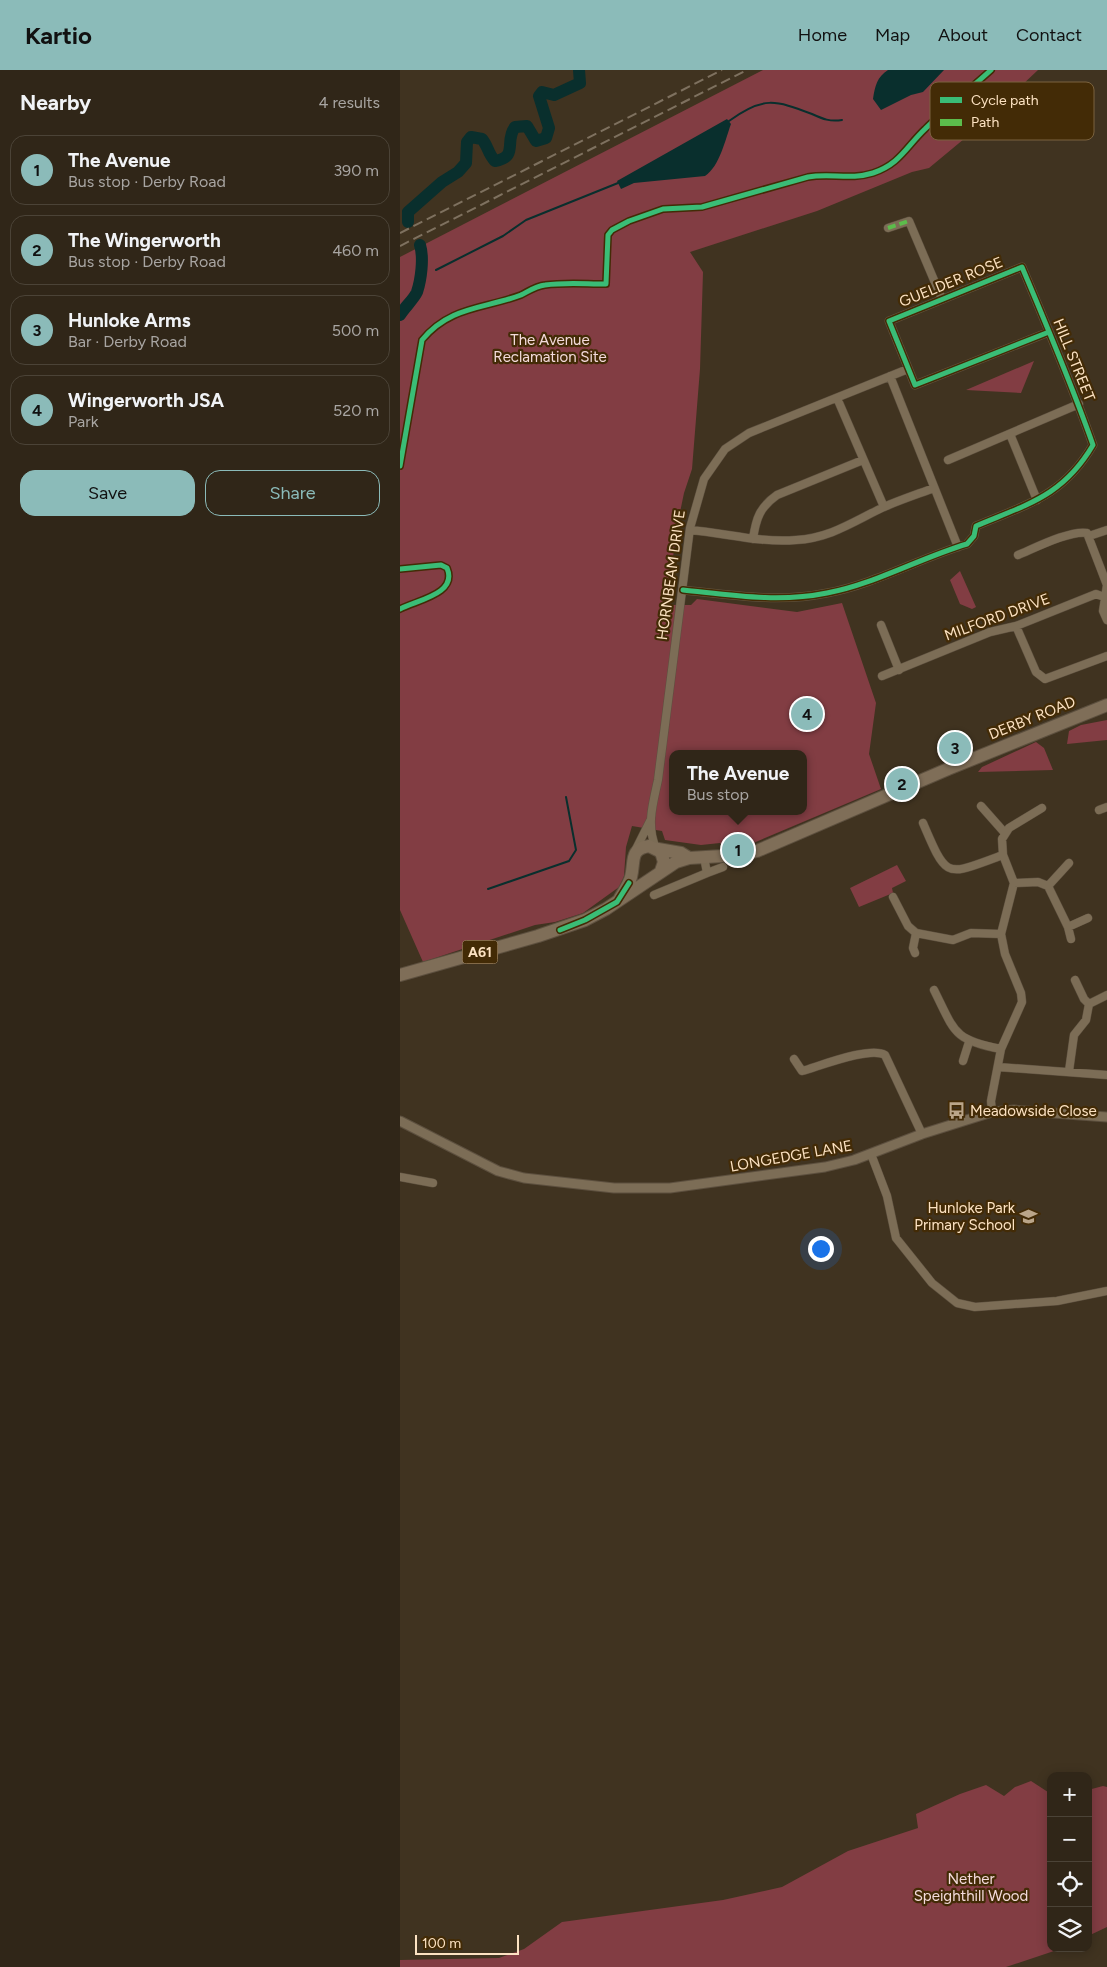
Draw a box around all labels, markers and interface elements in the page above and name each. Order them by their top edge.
text: Kartio [25,21,92,50]
text: Home [798,24,847,46]
text: Map [875,24,910,46]
text: About [938,24,988,46]
text: Contact [1016,24,1082,46]
legend [930,82,1094,140]
text: Nearby [20,90,91,115]
text: Cycle path [971,92,1039,109]
text: 4 results [319,93,380,112]
text: Path [971,114,999,131]
text: The Avenue [68,149,171,172]
text: 1 [34,161,40,180]
text: 390 m [333,161,379,180]
text: Bus stop · Derby Road [68,172,226,191]
text: The Wingerworth [68,229,221,252]
text: 2 [32,241,42,260]
text: 460 m [332,241,379,260]
text: Bus stop · Derby Road [68,252,226,271]
street label: GUELDER ROSE [897,253,1005,311]
text: Hunloke Arms [68,309,191,332]
street label: HILL STREET [1049,316,1099,405]
text: 3 [33,321,41,340]
text: 500 m [332,321,379,340]
park label: The Avenue Reclamation Site [493,331,607,366]
text: Bar · Derby Road [68,332,187,351]
text: Wingerworth JSA [68,389,224,412]
text: 4 [32,401,42,420]
text: 520 m [333,401,379,420]
text: Park [68,412,98,431]
button: Save [20,470,195,516]
button: Share [205,470,380,516]
street label: HORNBEAM DRIVE [653,509,689,641]
street label: MILFORD DRIVE [942,590,1052,644]
street label: DERBY ROAD [986,692,1078,744]
pin: 4 [791,695,823,733]
pin: 3 [939,729,971,767]
popup [669,750,807,815]
text: The Avenue [687,762,789,785]
pin: 2 [886,765,918,803]
text: Bus stop [687,785,749,804]
pin: 1 [722,831,754,869]
road number: A61 [462,940,498,964]
bus stop icon: Meadowside Close [946,1101,966,1121]
place label: Meadowside Close [970,1102,1097,1120]
street label: LONGEDGE LANE [728,1136,854,1176]
place label: Hunloke Park Primary School [914,1199,1016,1234]
school or university icon: Hunloke Park Primary School [1019,1207,1039,1227]
your location [808,1236,834,1262]
map controls [1047,1772,1092,1952]
button: + [1047,1772,1092,1817]
button: − [1047,1817,1092,1862]
button: locate [1047,1862,1092,1907]
park label: Nether Speighthill Wood [914,1870,1028,1905]
button: layers [1047,1907,1092,1952]
scale bar [415,1932,519,1955]
text: 100 m [422,1935,461,1952]

